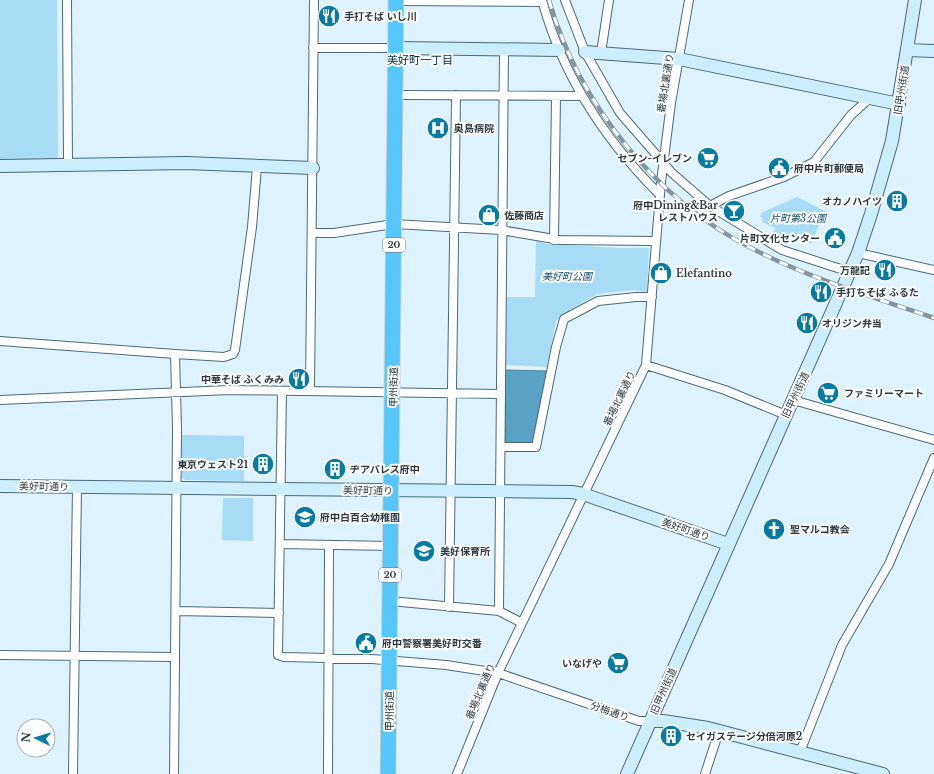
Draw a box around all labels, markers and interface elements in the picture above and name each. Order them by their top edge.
restaurant icon: 手打そば いし川 [316,3,342,29]
place label: 手打そば いし川 [344,10,417,23]
street label: 番場北裏通り [654,52,677,114]
district label: 美好町一丁目 [387,53,453,67]
street label: 旧甲州街道 [891,64,912,116]
hospital icon: 奥島病院 [425,115,451,141]
place label: 奥島病院 [454,122,494,135]
supermarket icon: セブン-イレブン [695,145,721,171]
place label: セブン-イレブン [617,152,692,165]
public building icon: 府中片町郵便局 [766,155,792,181]
place label: 府中片町郵便局 [794,162,864,175]
building icon: オカノハイツ [884,188,910,214]
place label: オカノハイツ [822,195,882,208]
bar icon: 府中Dining&Bar レストハウス [721,198,747,224]
place label: 府中Dining&Bar レストハウス [633,199,718,224]
shop icon: 佐藤商店 [476,202,502,228]
place label: 佐藤商店 [504,209,544,222]
park label: 片町第3公園 [770,212,828,225]
public building icon: 片町文化センター [822,225,848,251]
place label: 片町文化センター [740,232,820,245]
road number: 20 [383,238,405,252]
restaurant icon: 万龍記 [872,257,898,283]
shop icon: Elefantino [648,260,674,286]
place label: 万龍記 [840,264,870,277]
place label: Elefantino [676,267,732,280]
park label: 美好町公園 [542,270,594,283]
restaurant icon: 手打ちそば ふるた [808,279,834,305]
place label: 手打ちそば ふるた [836,286,919,299]
restaurant icon: オリジン弁当 [794,310,820,336]
place label: オリジン弁当 [822,317,882,330]
restaurant icon: 中華そば ふくみみ [286,366,312,392]
street label: 甲州街道 [387,367,400,407]
street label: 番場北裏通り [600,368,638,428]
street label: 旧甲州街道 [779,370,812,421]
place label: 中華そば ふくみみ [201,373,284,386]
supermarket icon: ファミリーマート [815,380,841,406]
place label: ファミリーマート [844,387,924,400]
building icon: 東京ウェスト21 [250,451,276,477]
building icon: ヂアパレス府中 [322,456,348,482]
place label: 東京ウェスト21 [177,458,249,471]
place label: ヂアパレス府中 [350,463,420,476]
street label: 美好町通り [19,480,69,493]
street label: 美好町通り [343,484,393,497]
school or university icon: 府中白百合幼稚園 [292,504,318,530]
place label: 府中白百合幼稚園 [320,511,400,524]
street label: 美好町通り [660,515,712,544]
church icon: 聖マルコ教会 [761,516,787,542]
place label: 聖マルコ教会 [790,523,850,536]
school or university icon: 美好保育所 [411,538,437,564]
place label: 美好保育所 [440,545,490,558]
road number: 20 [379,568,401,582]
public building icon: 府中警察署美好町交番 [353,630,379,656]
place label: 府中警察署美好町交番 [382,637,482,650]
supermarket icon: いなげや [605,650,631,676]
place label: いなげや [562,657,602,670]
street label: 番場北裏通り [463,661,498,721]
street label: 旧甲州街道 [647,666,680,717]
street label: 甲州街道 [383,691,396,731]
street label: 分梅通り [589,699,631,724]
north arrow [16,718,56,758]
building icon: セイガステージ分倍河原2 [658,723,684,749]
place label: セイガステージ分倍河原2 [686,730,803,743]
text: N [19,731,34,743]

